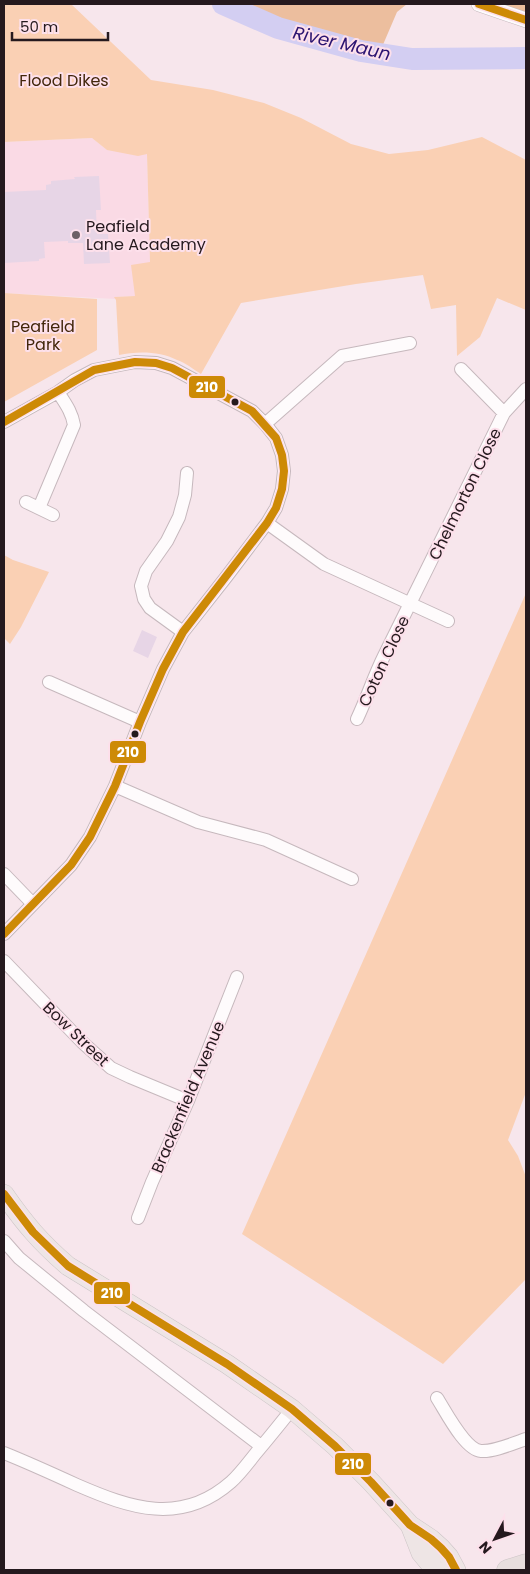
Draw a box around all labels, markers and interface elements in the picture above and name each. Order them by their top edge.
scale bar [12,10,109,42]
text: 50 m [20,16,58,37]
water label: River Maun [291,20,393,66]
park label: Flood Dikes [19,69,109,92]
place label: Peafield Lane Academy [86,215,206,256]
marker: Peafield Lane Academy [70,229,82,241]
park label: Peafield Park [11,315,75,356]
line badge: 210 [188,375,226,399]
text: 210 [196,377,218,397]
unlabelled marker [230,397,240,407]
street label: Chelmorton Close [423,424,507,564]
street label: Coton Close [353,612,415,710]
unlabelled marker [130,729,140,739]
line badge: 210 [109,740,147,764]
text: 210 [117,742,139,762]
street label: Bow Street [38,996,114,1072]
street label: Brackenfield Avenue [146,1017,230,1176]
line badge: 210 [93,1281,131,1305]
text: 210 [101,1283,123,1303]
line badge: 210 [334,1452,372,1476]
text: 210 [342,1454,364,1474]
unlabelled marker [385,1498,395,1508]
north arrow [470,1514,520,1564]
text: N [474,1537,496,1558]

